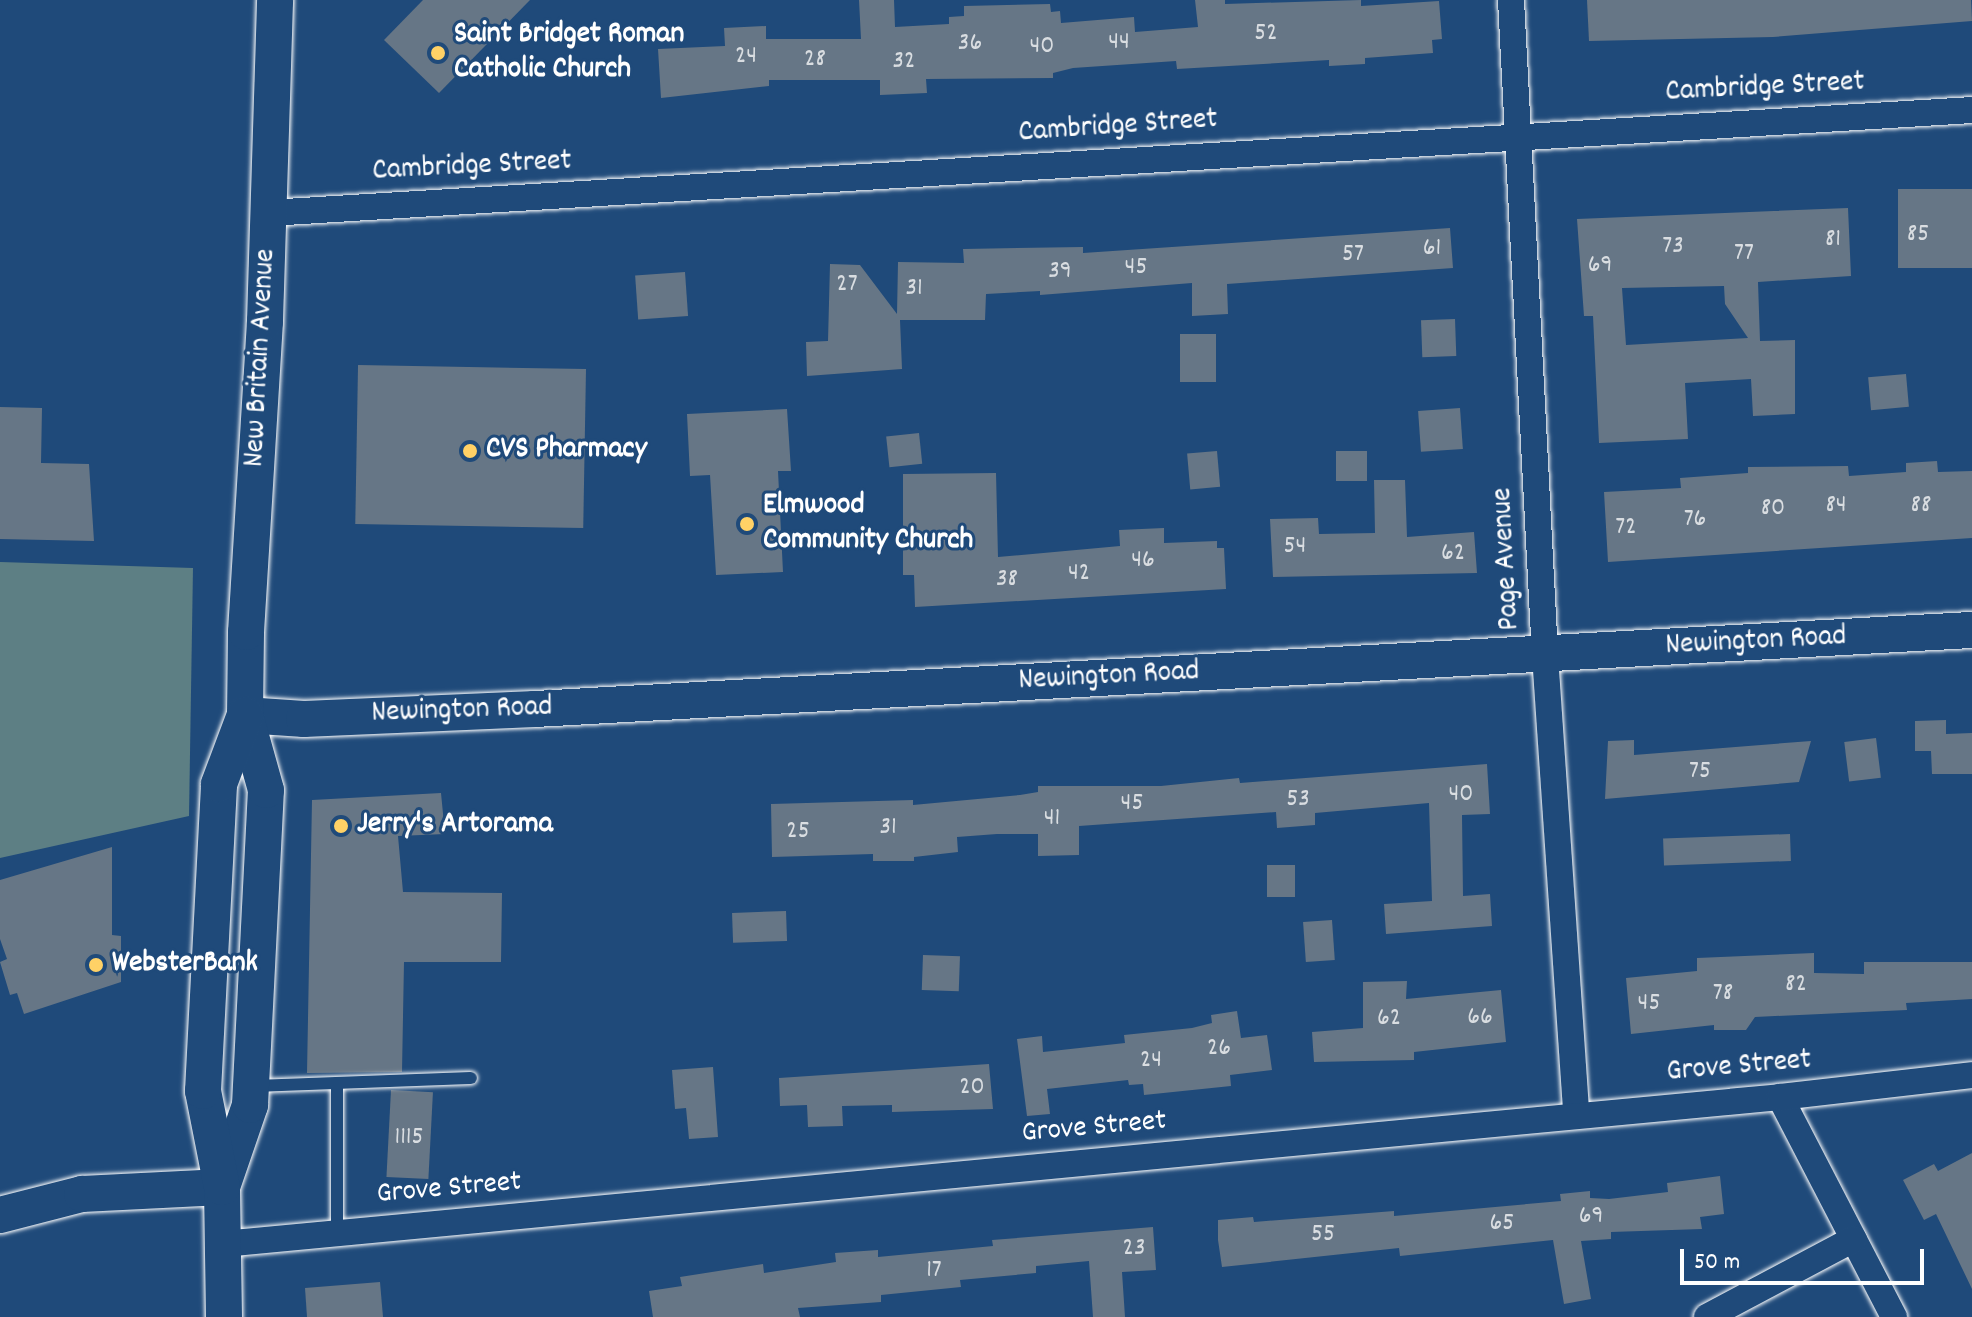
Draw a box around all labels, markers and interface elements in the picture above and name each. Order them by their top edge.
place label: Saint Bridget Roman Catholic Church [454,18,684,88]
house number: 52 [1254,18,1278,50]
house number: 44 [1108,27,1130,59]
house number: 36 [958,28,982,60]
house number: 40 [1030,31,1054,63]
house number: 24 [735,41,757,73]
marker: Saint Bridget Roman Catholic Church [429,44,447,62]
house number: 28 [804,44,826,76]
house number: 32 [893,46,915,78]
street label: Cambridge Street [1665,66,1865,112]
street label: Cambridge Street [1017,103,1219,153]
street label: Cambridge Street [372,145,572,191]
house number: 85 [1907,219,1929,251]
house number: 81 [1825,224,1841,256]
house number: 73 [1662,231,1684,263]
house number: 61 [1423,233,1441,265]
house number: 77 [1734,238,1754,270]
house number: 57 [1342,239,1364,271]
street label: New Britain Avenue [238,248,286,468]
house number: 69 [1588,250,1612,282]
house number: 45 [1125,252,1147,284]
house number: 39 [1048,256,1072,288]
house number: 27 [836,269,858,301]
house number: 31 [905,273,923,305]
place label: CVS Pharmacy [486,433,647,469]
marker: CVS Pharmacy [461,442,479,460]
street label: Page Avenue [1486,487,1530,631]
place label: Elmwood Community Church [763,489,973,560]
house number: 84 [1825,490,1847,522]
house number: 88 [1911,490,1931,522]
house number: 80 [1761,493,1785,525]
house number: 76 [1684,504,1706,536]
house number: 72 [1615,512,1637,544]
marker: Elmwood Community Church [738,515,756,533]
house number: 54 [1284,531,1306,563]
house number: 62 [1441,538,1465,570]
house number: 46 [1131,545,1155,577]
house number: 42 [1068,558,1090,590]
house number: 38 [996,564,1018,596]
street label: Newington Road [1665,620,1847,666]
street label: Newington Road [1018,655,1200,701]
street label: Newington Road [371,691,553,733]
house number: 75 [1689,756,1711,788]
house number: 40 [1449,779,1473,811]
house number: 53 [1286,784,1310,816]
house number: 45 [1121,788,1143,820]
house number: 41 [1044,803,1060,835]
place label: Jerry's Artorama [357,808,553,844]
house number: 31 [879,812,897,844]
house number: 25 [786,816,810,848]
marker: Jerry's Artorama [332,817,350,835]
place label: WebsterBank [112,947,258,983]
marker: WebsterBank [87,956,105,974]
house number: 82 [1785,969,1807,1001]
house number: 78 [1713,978,1733,1010]
house number: 45 [1638,988,1660,1020]
house number: 66 [1467,1002,1493,1034]
house number: 62 [1377,1003,1401,1035]
house number: 26 [1207,1033,1231,1065]
street label: Grove Street [1665,1044,1813,1092]
house number: 24 [1140,1045,1162,1077]
house number: 20 [959,1072,985,1104]
street label: Grove Street [1020,1105,1168,1153]
house number: 1115 [394,1122,424,1154]
street label: Grove Street [375,1166,523,1214]
house number: 69 [1579,1201,1603,1233]
house number: 65 [1490,1208,1514,1240]
house number: 55 [1311,1219,1335,1251]
house number: 23 [1123,1233,1145,1265]
scale bar [1684,1233,1928,1283]
text: 50 m [1694,1246,1740,1280]
house number: 17 [926,1255,942,1287]

